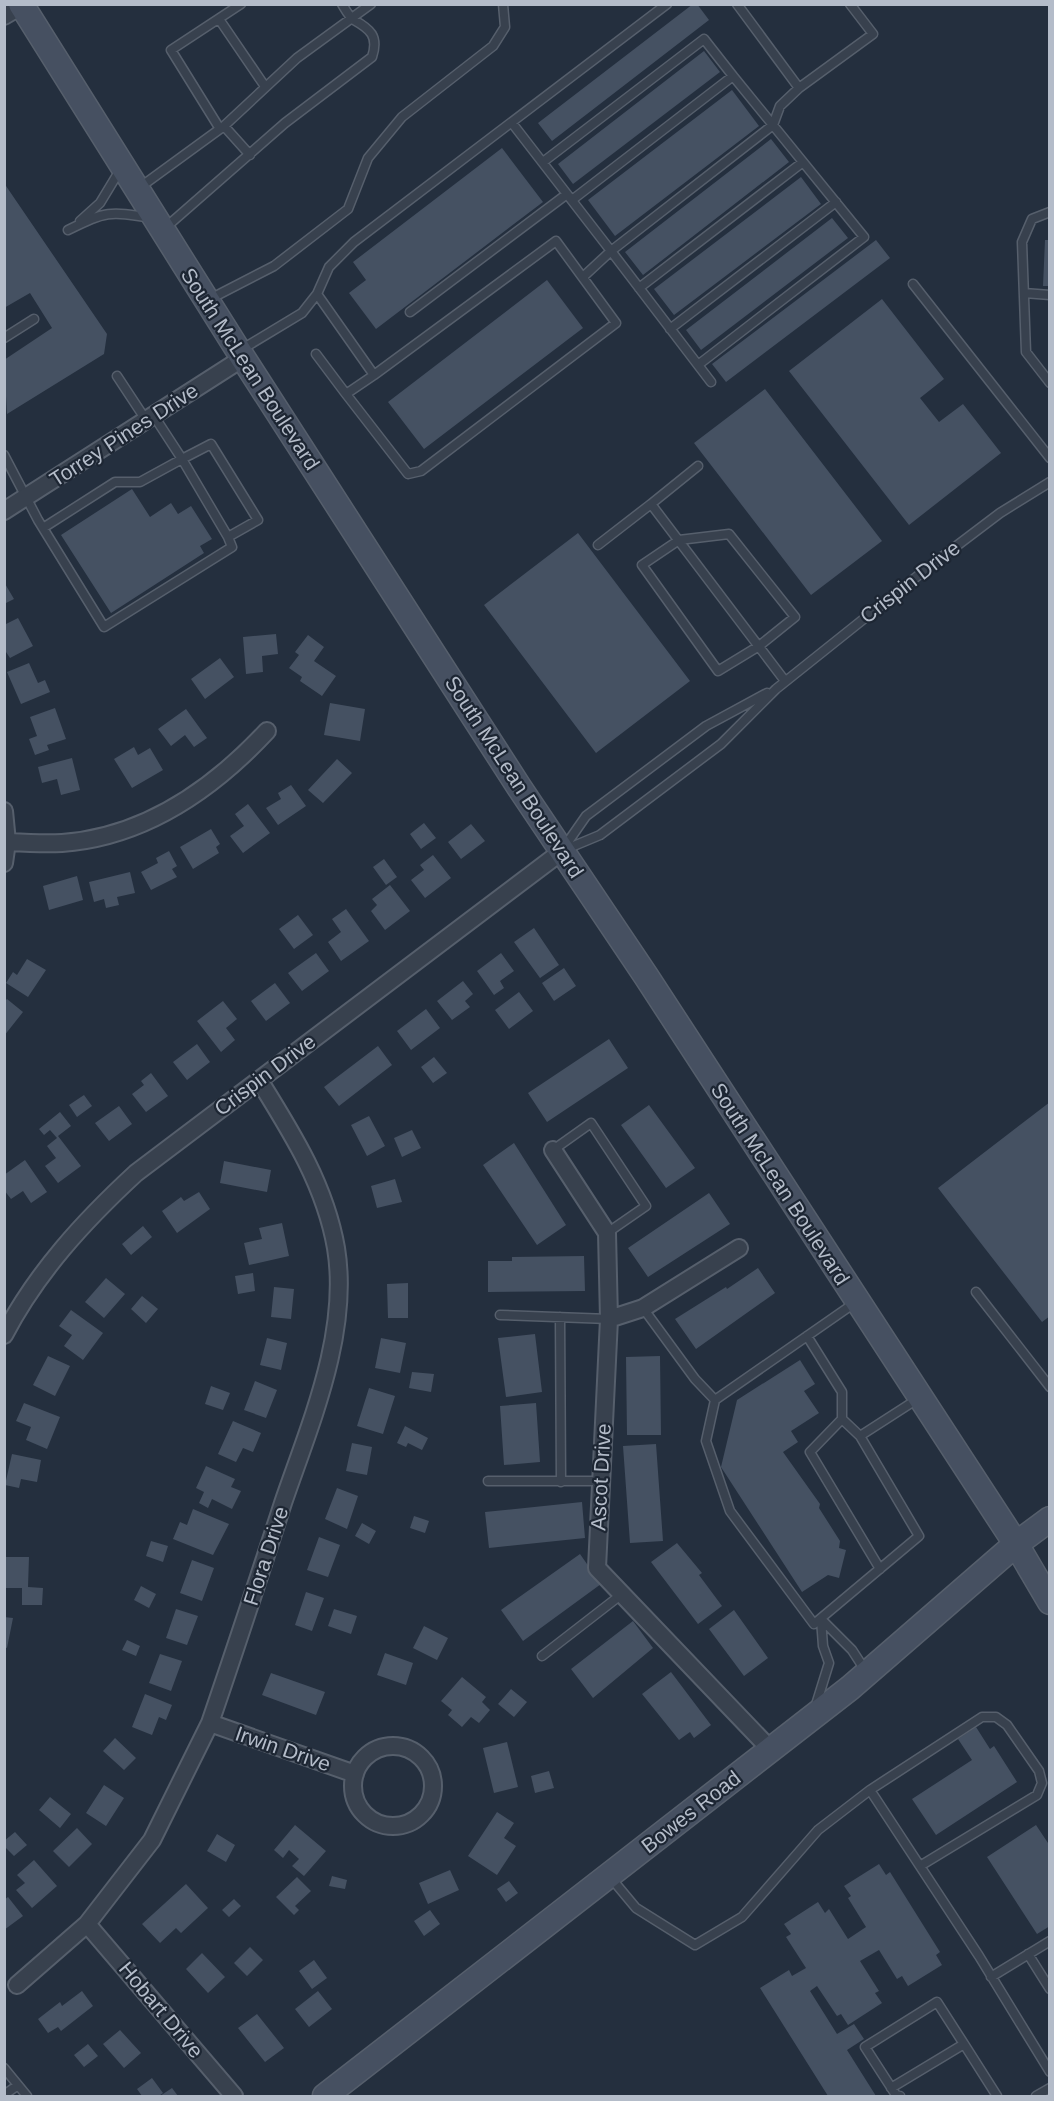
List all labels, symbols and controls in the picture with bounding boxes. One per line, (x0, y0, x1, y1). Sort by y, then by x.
street label: South McLean Boulevard (177, 264, 324, 474)
street label: Torrey Pines Drive (46, 378, 202, 491)
street label: Crispin Drive (855, 536, 964, 628)
street label: South McLean Boulevard (441, 672, 588, 882)
street label: Crispin Drive (210, 1029, 320, 1120)
street label: South McLean Boulevard (707, 1079, 854, 1289)
street label: Ascot Drive (586, 1423, 615, 1531)
street label: Flora Drive (239, 1503, 292, 1608)
street label: Irwin Drive (233, 1722, 334, 1776)
street label: Bowes Road (637, 1766, 745, 1857)
street label: Hobart Drive (115, 1957, 208, 2062)

